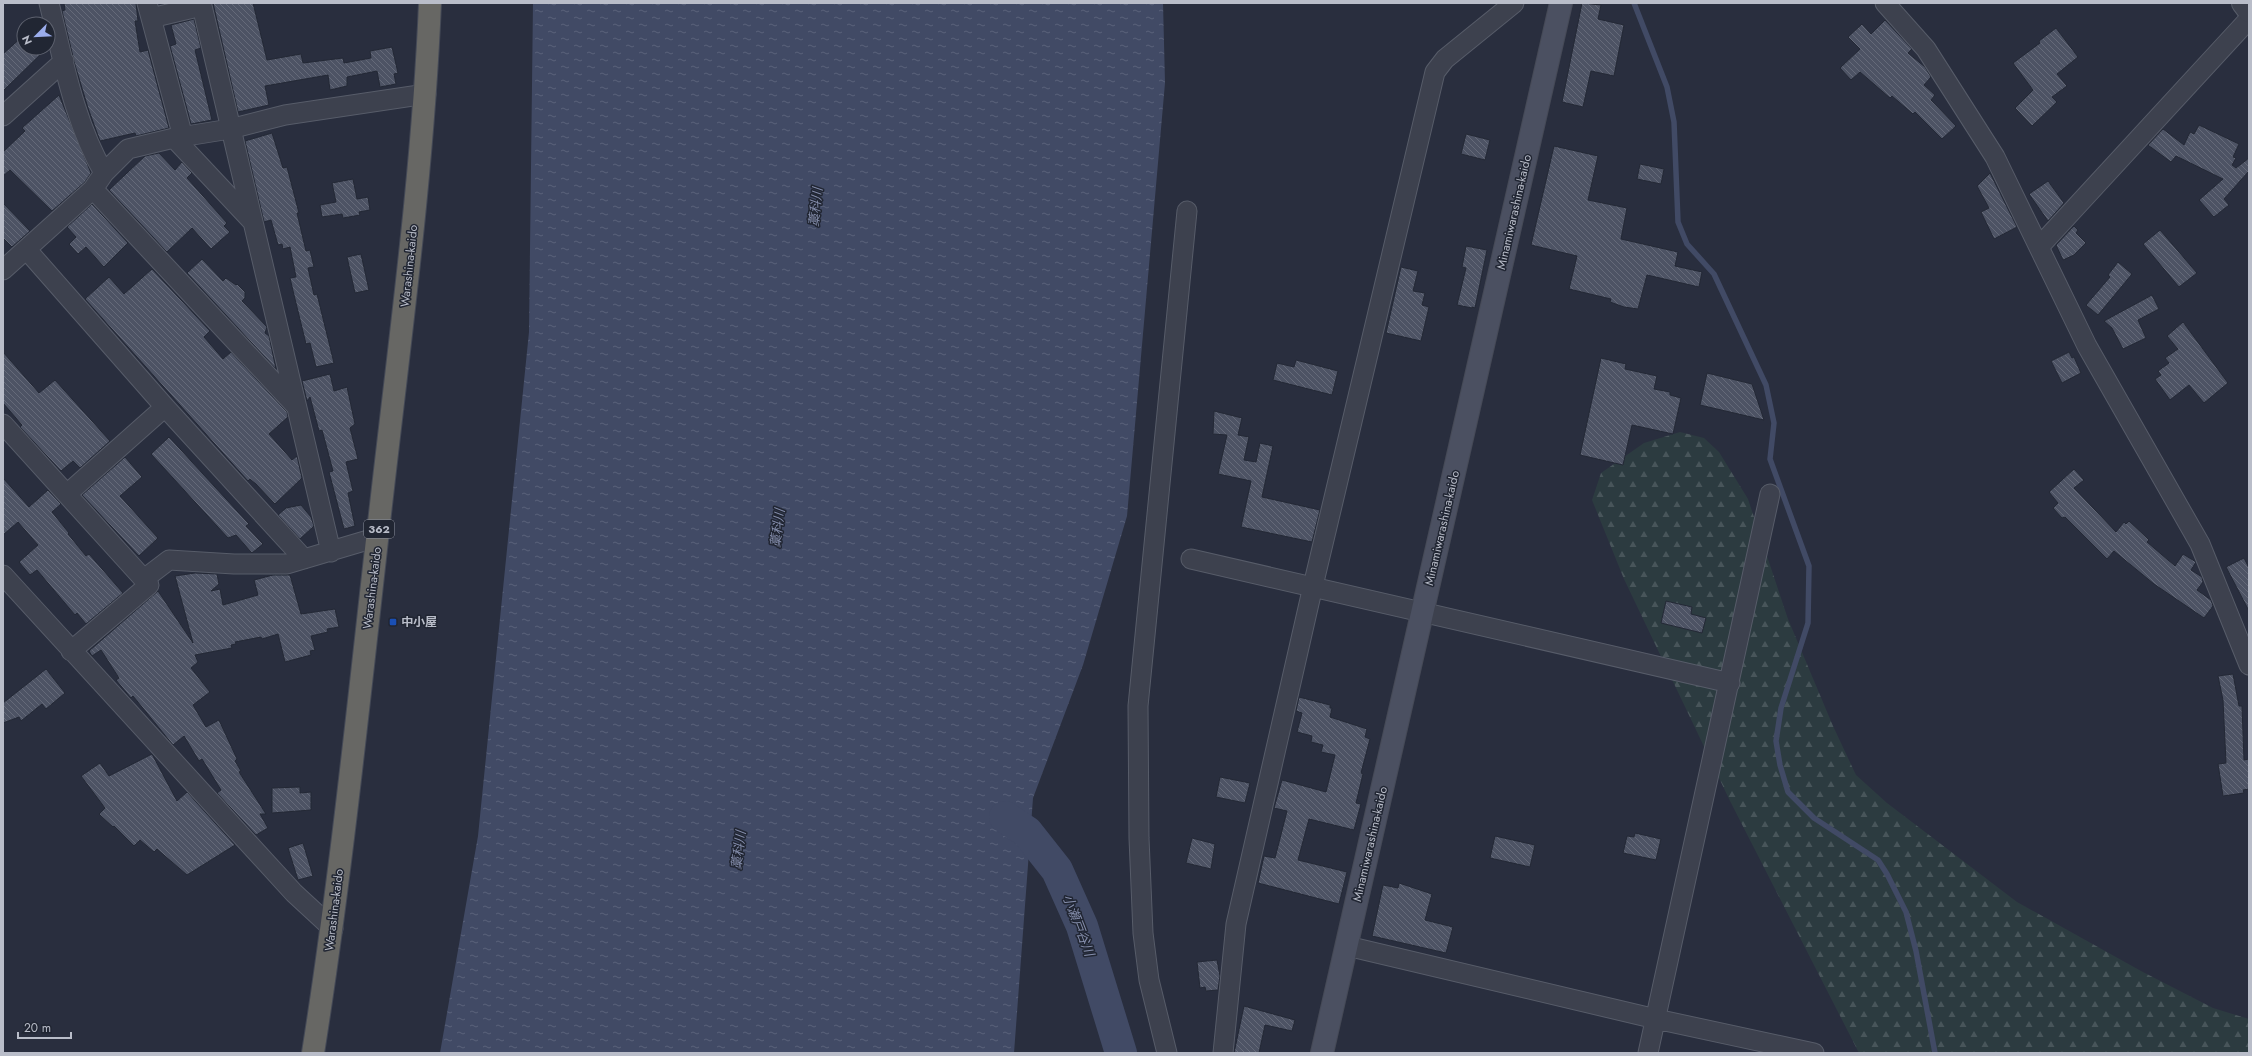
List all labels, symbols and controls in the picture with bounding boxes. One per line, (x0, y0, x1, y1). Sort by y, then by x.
north arrow (16, 16, 56, 56)
text: N (18, 33, 36, 47)
street label: Minamiwarashina-kaido (1492, 152, 1536, 271)
water label: 藁科川 (804, 185, 827, 227)
street label: Warashina-kaido (396, 223, 422, 308)
street label: Minamiwarashina-kaido (1420, 468, 1464, 587)
water label: 藁科川 (766, 506, 790, 549)
road number: 362 (364, 520, 394, 538)
street label: Warashina-kaido (358, 545, 386, 630)
place label: 中小屋 (401, 613, 437, 631)
marker: 中小屋 (388, 617, 398, 627)
street label: Minamiwarashina-kaido (1348, 784, 1392, 903)
water label: 藁科川 (727, 828, 751, 871)
street label: Warashina-kaido (320, 867, 348, 952)
water label: 小瀬戸谷川 (1058, 891, 1100, 961)
scale bar (18, 1014, 71, 1040)
text: 20 m (24, 1019, 51, 1037)

